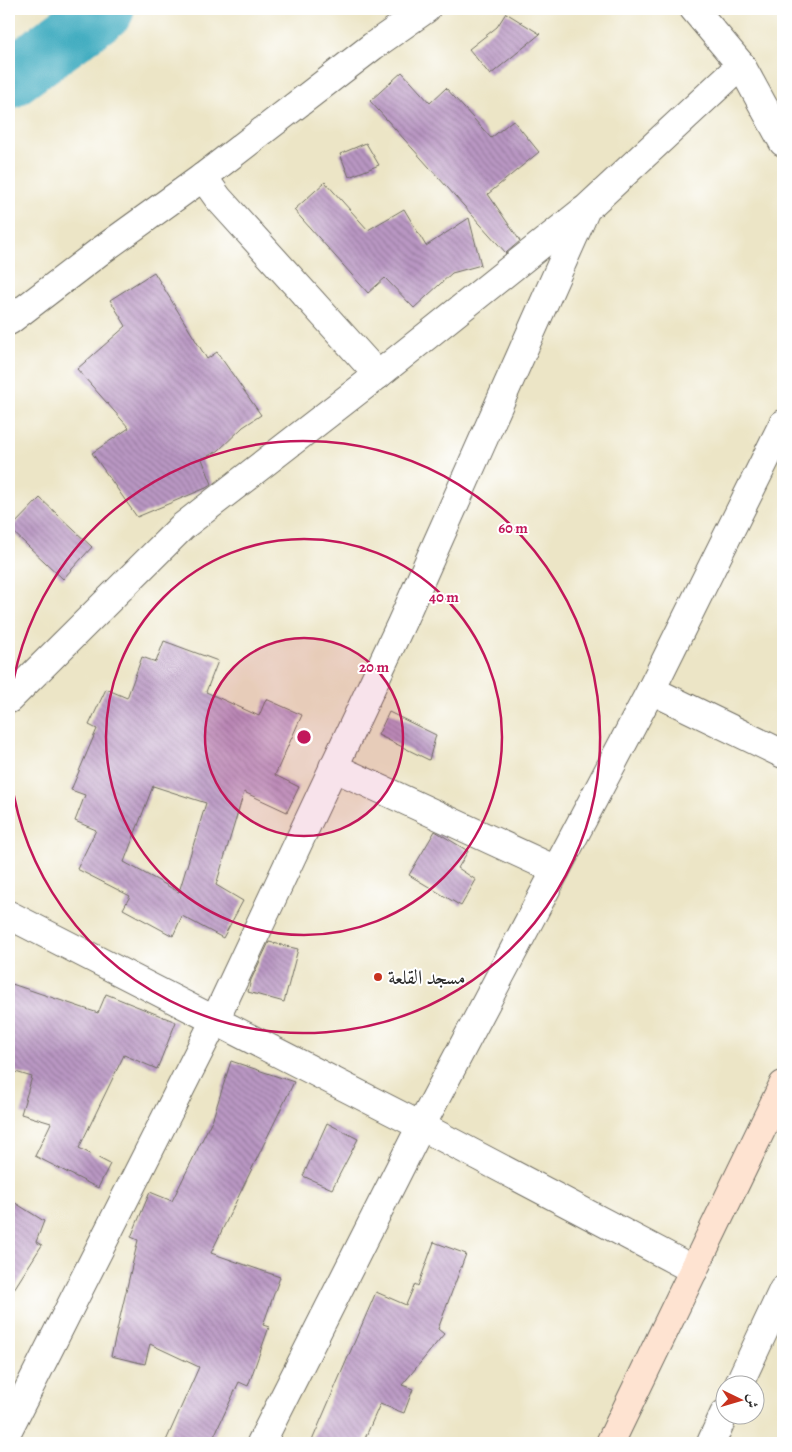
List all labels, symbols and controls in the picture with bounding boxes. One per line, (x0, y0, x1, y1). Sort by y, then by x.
text: 60 m (498, 518, 528, 538)
text: 40 m (429, 587, 459, 607)
text: 20 m (359, 657, 389, 677)
centre of rings (295, 728, 313, 746)
place label: مسجد القلعة (388, 964, 465, 991)
marker: مسجد القلعة (372, 971, 384, 983)
north arrow (714, 1374, 764, 1424)
text: ش (742, 1393, 763, 1409)

